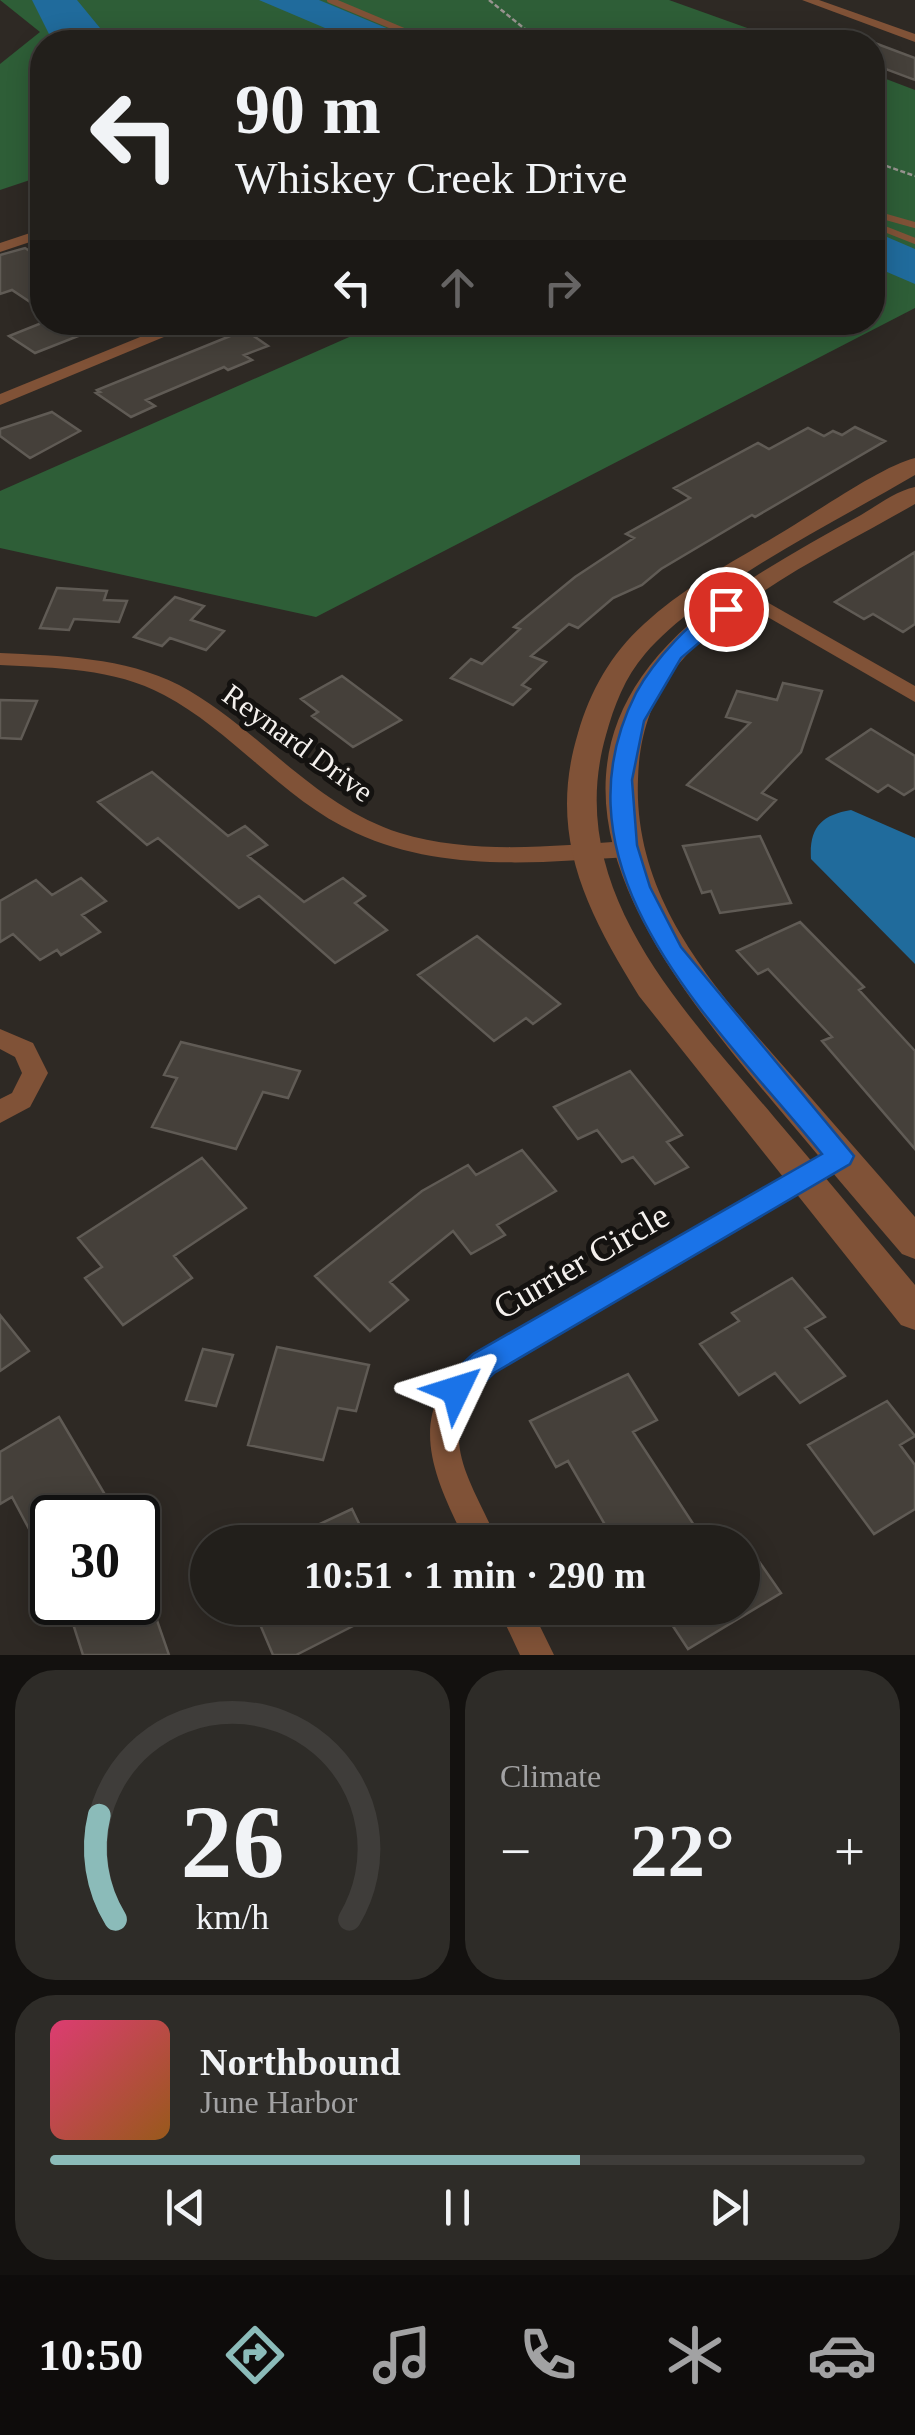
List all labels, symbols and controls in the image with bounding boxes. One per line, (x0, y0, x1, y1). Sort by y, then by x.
icon: left (70, 70, 200, 200)
text: 90 m (235, 71, 381, 148)
text: Whiskey Creek Drive (235, 153, 627, 203)
icon: left (325, 260, 380, 315)
icon: ahead (430, 260, 485, 315)
icon: right (535, 260, 590, 315)
pin (684, 567, 769, 652)
icon: arrive (699, 582, 754, 637)
street label: Reynard Drive (217, 677, 380, 808)
street label: Currier Circle (487, 1196, 676, 1327)
position arrow (404, 1338, 508, 1442)
speed limit sign: 30 (30, 1495, 160, 1625)
text: 10:51 · 1 min · 290 m (304, 1554, 646, 1596)
text: Climate (500, 1758, 601, 1794)
text: 26 (181, 1784, 285, 1899)
text: 22° (630, 1809, 735, 1892)
text: − (500, 1821, 531, 1882)
text: + (834, 1821, 865, 1882)
text: km/h (196, 1897, 269, 1937)
text: Northbound (200, 2041, 401, 2083)
text: June Harbor (200, 2084, 357, 2120)
icon: previous (158, 2180, 213, 2235)
icon: pause (430, 2180, 485, 2235)
icon: next (702, 2180, 757, 2235)
icon: directions (220, 2320, 290, 2390)
icon: music (367, 2320, 437, 2390)
icon: phone (513, 2320, 583, 2390)
icon: climate (660, 2320, 730, 2390)
icon: car (807, 2320, 877, 2390)
text: 10:50 (38, 2330, 143, 2380)

